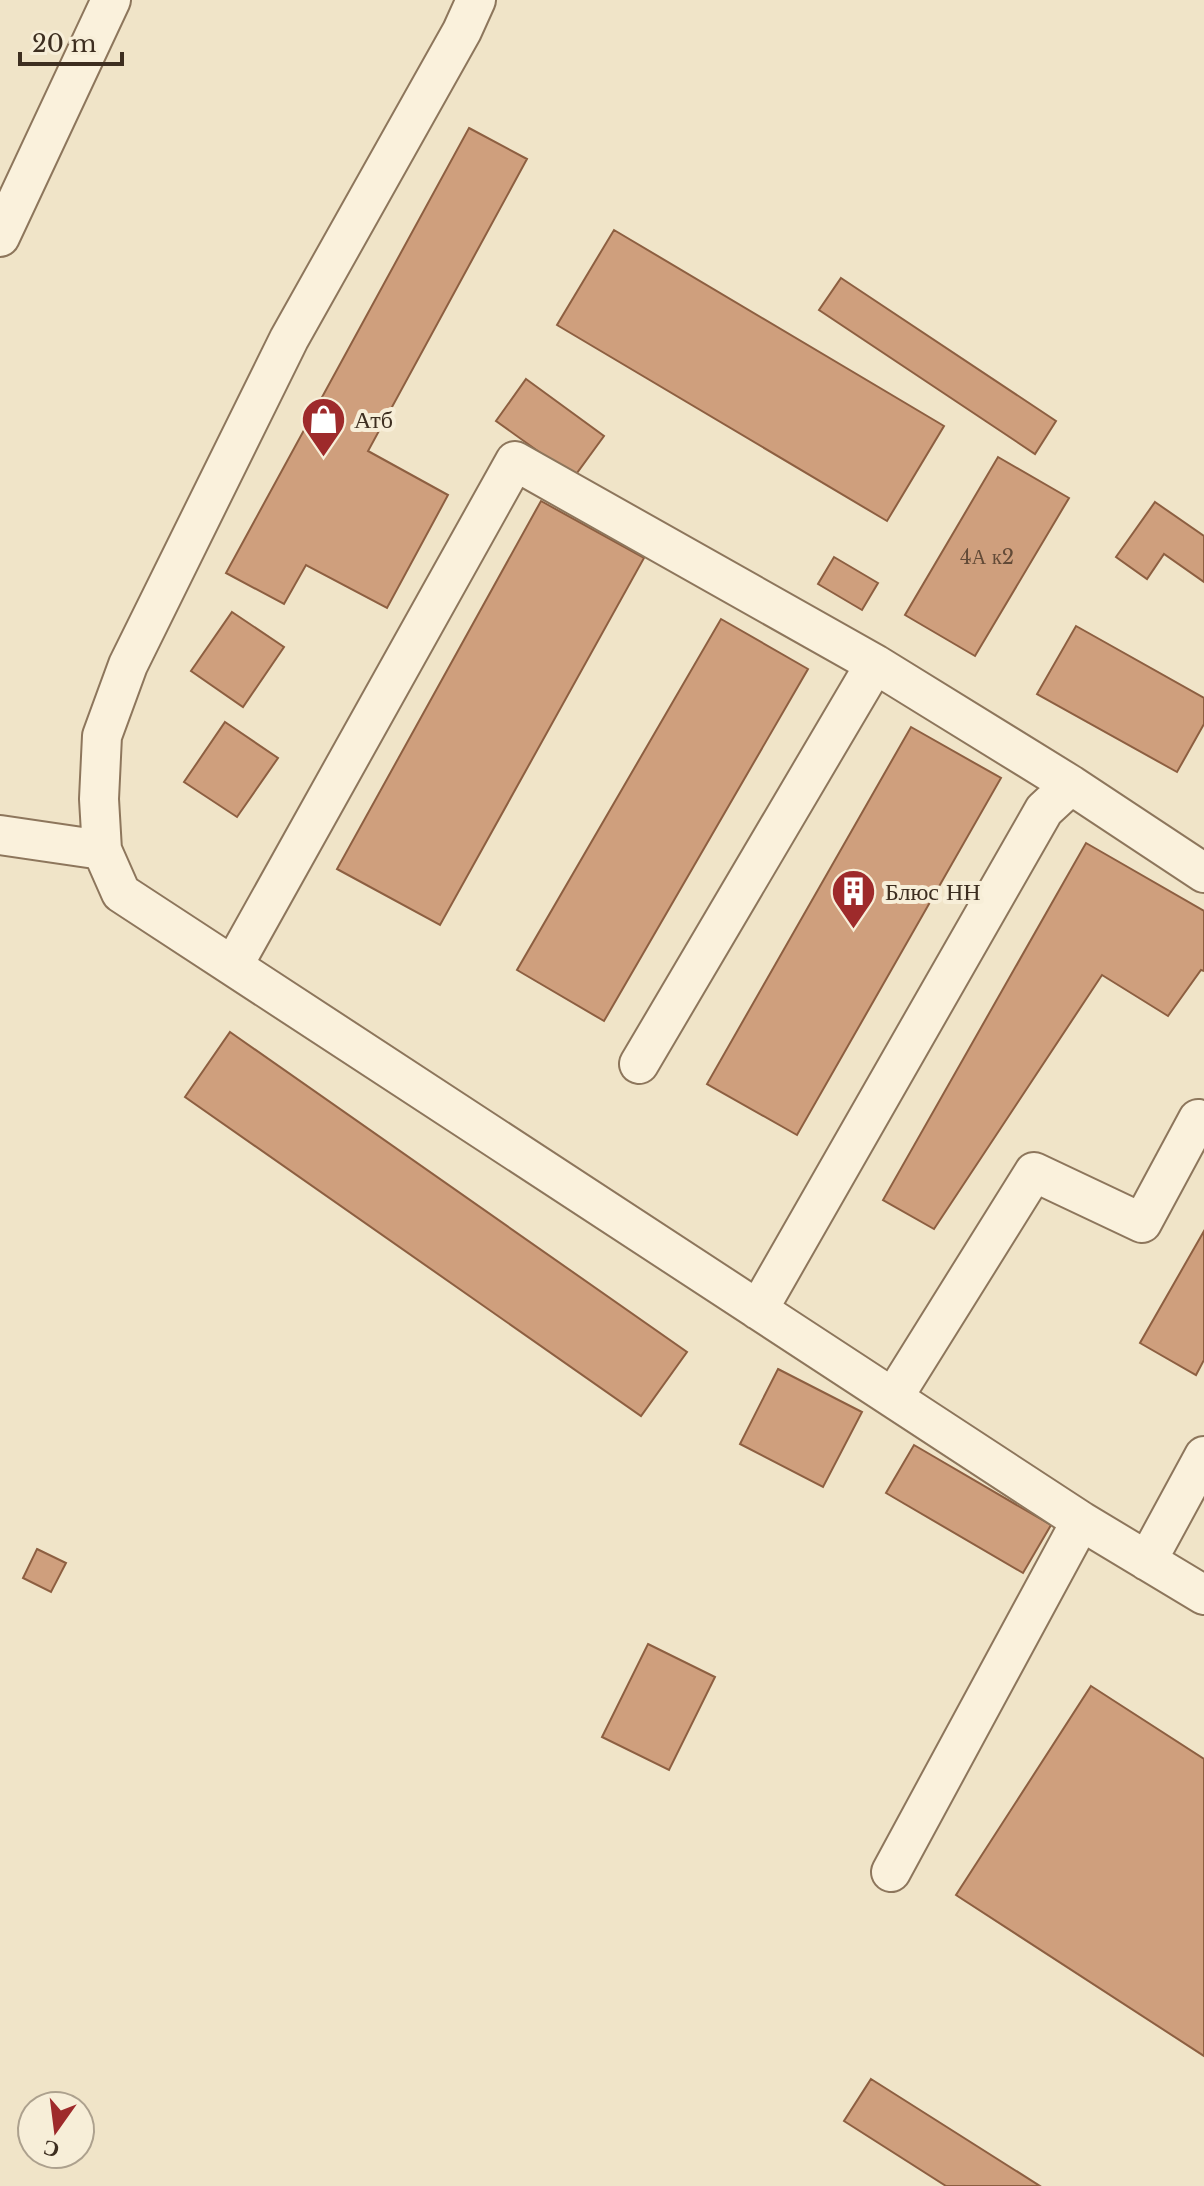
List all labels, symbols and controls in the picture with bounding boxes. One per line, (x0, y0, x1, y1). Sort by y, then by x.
scale bar (20, 16, 122, 66)
text: 20 m (32, 29, 97, 58)
shop icon: Атб (299, 396, 347, 459)
place label: Атб (354, 405, 393, 434)
house number: 4А к2 (960, 545, 1014, 569)
building icon: Блюс НН (830, 868, 878, 931)
place label: Блюс НН (885, 877, 981, 906)
north arrow (16, 2090, 96, 2170)
text: С (40, 2134, 62, 2164)

